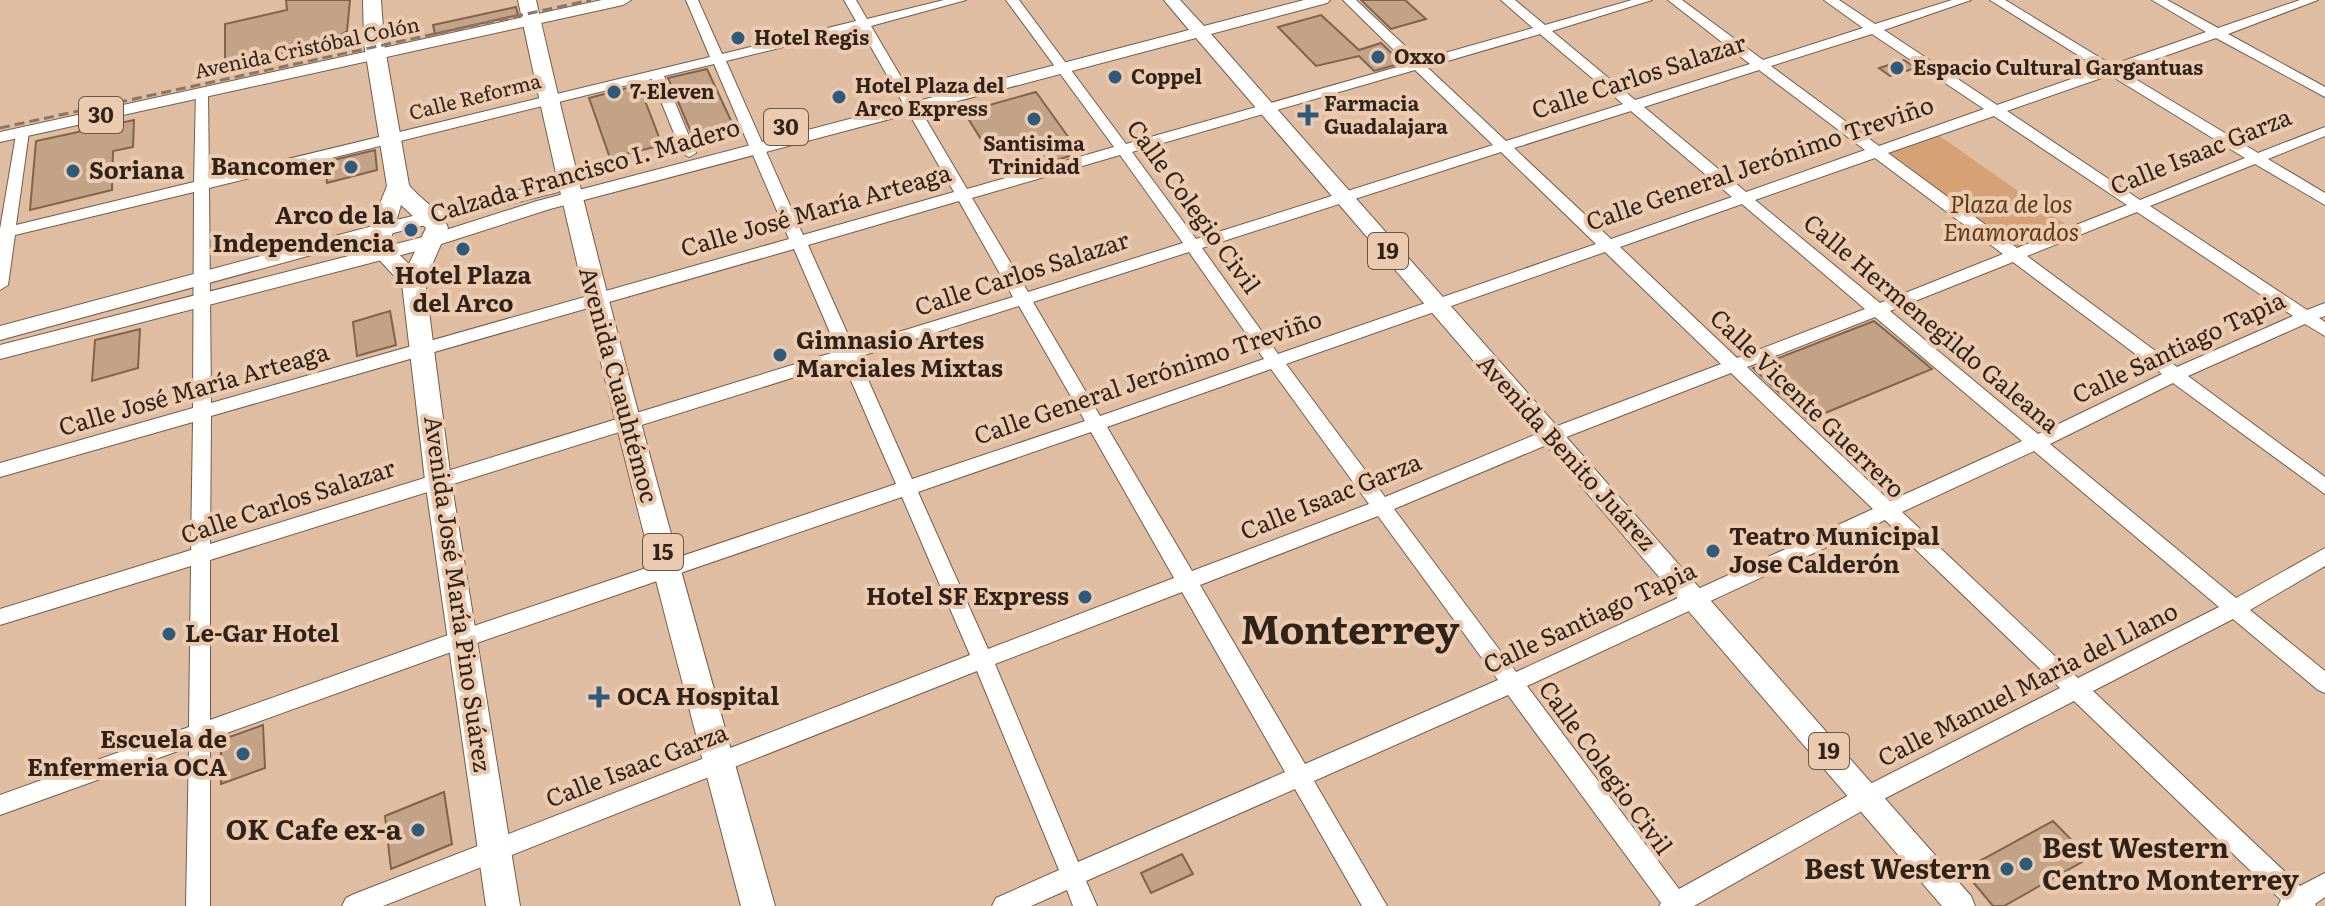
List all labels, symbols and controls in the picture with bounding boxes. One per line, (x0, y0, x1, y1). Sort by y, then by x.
street label: Avenida Cristóbal Colón (191, 7, 422, 85)
place label: Hotel Regis (754, 21, 869, 51)
street label: Calle Carlos Salazar (1527, 23, 1751, 126)
marker: Hotel Regis (729, 29, 747, 47)
place label: Oxxo (1394, 40, 1446, 70)
marker: Oxxo (1369, 48, 1387, 66)
place label: Espacio Cultural Gargantuas (1913, 51, 2203, 81)
marker: Espacio Cultural Gargantuas (1888, 59, 1906, 77)
place label: Coppel (1131, 60, 1202, 90)
street label: Calle Reforma (405, 64, 544, 126)
marker: Coppel (1106, 68, 1124, 86)
place label: Hotel Plaza del Arco Express (855, 69, 1005, 122)
place label: 7-Eleven (630, 75, 715, 105)
marker: 7-Eleven (605, 83, 623, 101)
street label: Calle General Jerónimo Treviño (1581, 86, 1938, 238)
place label: Farmacia Guadalajara (1324, 87, 1448, 140)
marker: Hotel Plaza del Arco Express (830, 88, 848, 106)
road number: 30 (79, 97, 123, 133)
street label: Calle Isaac Garza (2104, 97, 2296, 202)
marker: Farmacia Guadalajara (1299, 106, 1317, 124)
street label: Calzada Francisco I. Madero (425, 108, 743, 230)
road number: 30 (764, 109, 808, 145)
marker: Santisima Trinidad (1025, 110, 1043, 128)
street label: Calle Colegio Civil (1120, 111, 1270, 300)
place label: Santisima Trinidad (983, 127, 1085, 180)
place label: Bancomer (210, 147, 335, 182)
place label: Soriana (89, 151, 184, 186)
street label: Calle José María Arteaga (676, 153, 955, 264)
marker: Bancomer (342, 158, 360, 176)
marker: Soriana (64, 162, 82, 180)
park label: Plaza de los Enamorados (1943, 185, 2079, 248)
place label: Arco de la Independencia (212, 196, 395, 259)
street label: Calle Hermenegildo Galeana (1797, 204, 2068, 440)
street label: Calle Carlos Salazar (910, 220, 1134, 323)
marker: Arco de la Independencia (402, 221, 420, 239)
road number: 19 (1368, 233, 1408, 269)
marker: Hotel Plaza del Arco (454, 240, 472, 258)
place label: Hotel Plaza del Arco (395, 256, 532, 319)
street label: Avenida Cuauhtémoc (572, 262, 669, 506)
street label: Calle Santiago Tapia (2066, 281, 2290, 410)
street label: Calle General Jerónimo Treviño (969, 300, 1326, 452)
street label: Calle Vicente Guerrero (1703, 300, 1914, 505)
place label: Gimnasio Artes Marciales Mixtas (796, 321, 1003, 384)
street label: Calle José María Arteaga (54, 332, 333, 443)
marker: Gimnasio Artes Marciales Mixtas (771, 346, 789, 364)
street label: Avenida Benito Juárez (1470, 346, 1666, 557)
street label: Avenida José María Pino Suárez (417, 413, 502, 774)
street label: Calle Isaac Garza (1234, 442, 1426, 547)
street label: Calle Carlos Salazar (176, 448, 400, 551)
place label: Teatro Municipal Jose Calderón (1729, 517, 1940, 580)
road number: 15 (643, 534, 683, 570)
marker: Teatro Municipal Jose Calderón (1704, 542, 1722, 560)
street label: Calle Santiago Tapia (1477, 551, 1701, 680)
place label: Hotel SF Express (866, 577, 1069, 612)
marker: Hotel SF Express (1076, 588, 1094, 606)
street label: Calle Manuel Maria del Llano (1871, 592, 2183, 774)
district label: Monterrey (1240, 597, 1460, 656)
place label: Le-Gar Hotel (185, 614, 340, 649)
marker: Le-Gar Hotel (160, 625, 178, 643)
street label: Calle Colegio Civil (1532, 672, 1682, 861)
place label: OCA Hospital (617, 677, 779, 712)
marker: OCA Hospital (588, 686, 610, 708)
street label: Calle Isaac Garza (540, 713, 732, 814)
place label: Escuela de Enfermeria OCA (27, 720, 227, 783)
road number: 19 (1809, 733, 1849, 769)
marker: Escuela de Enfermeria OCA (234, 745, 252, 763)
place label: OK Cafe ex-a (226, 807, 403, 849)
marker: OK Cafe ex-a (409, 821, 427, 839)
place label: Best Western Centro Monterrey (2042, 825, 2300, 899)
place label: Best Western (1804, 846, 1991, 888)
marker: Best Western Centro Monterrey (2017, 855, 2035, 873)
marker: Best Western (1998, 860, 2016, 878)

